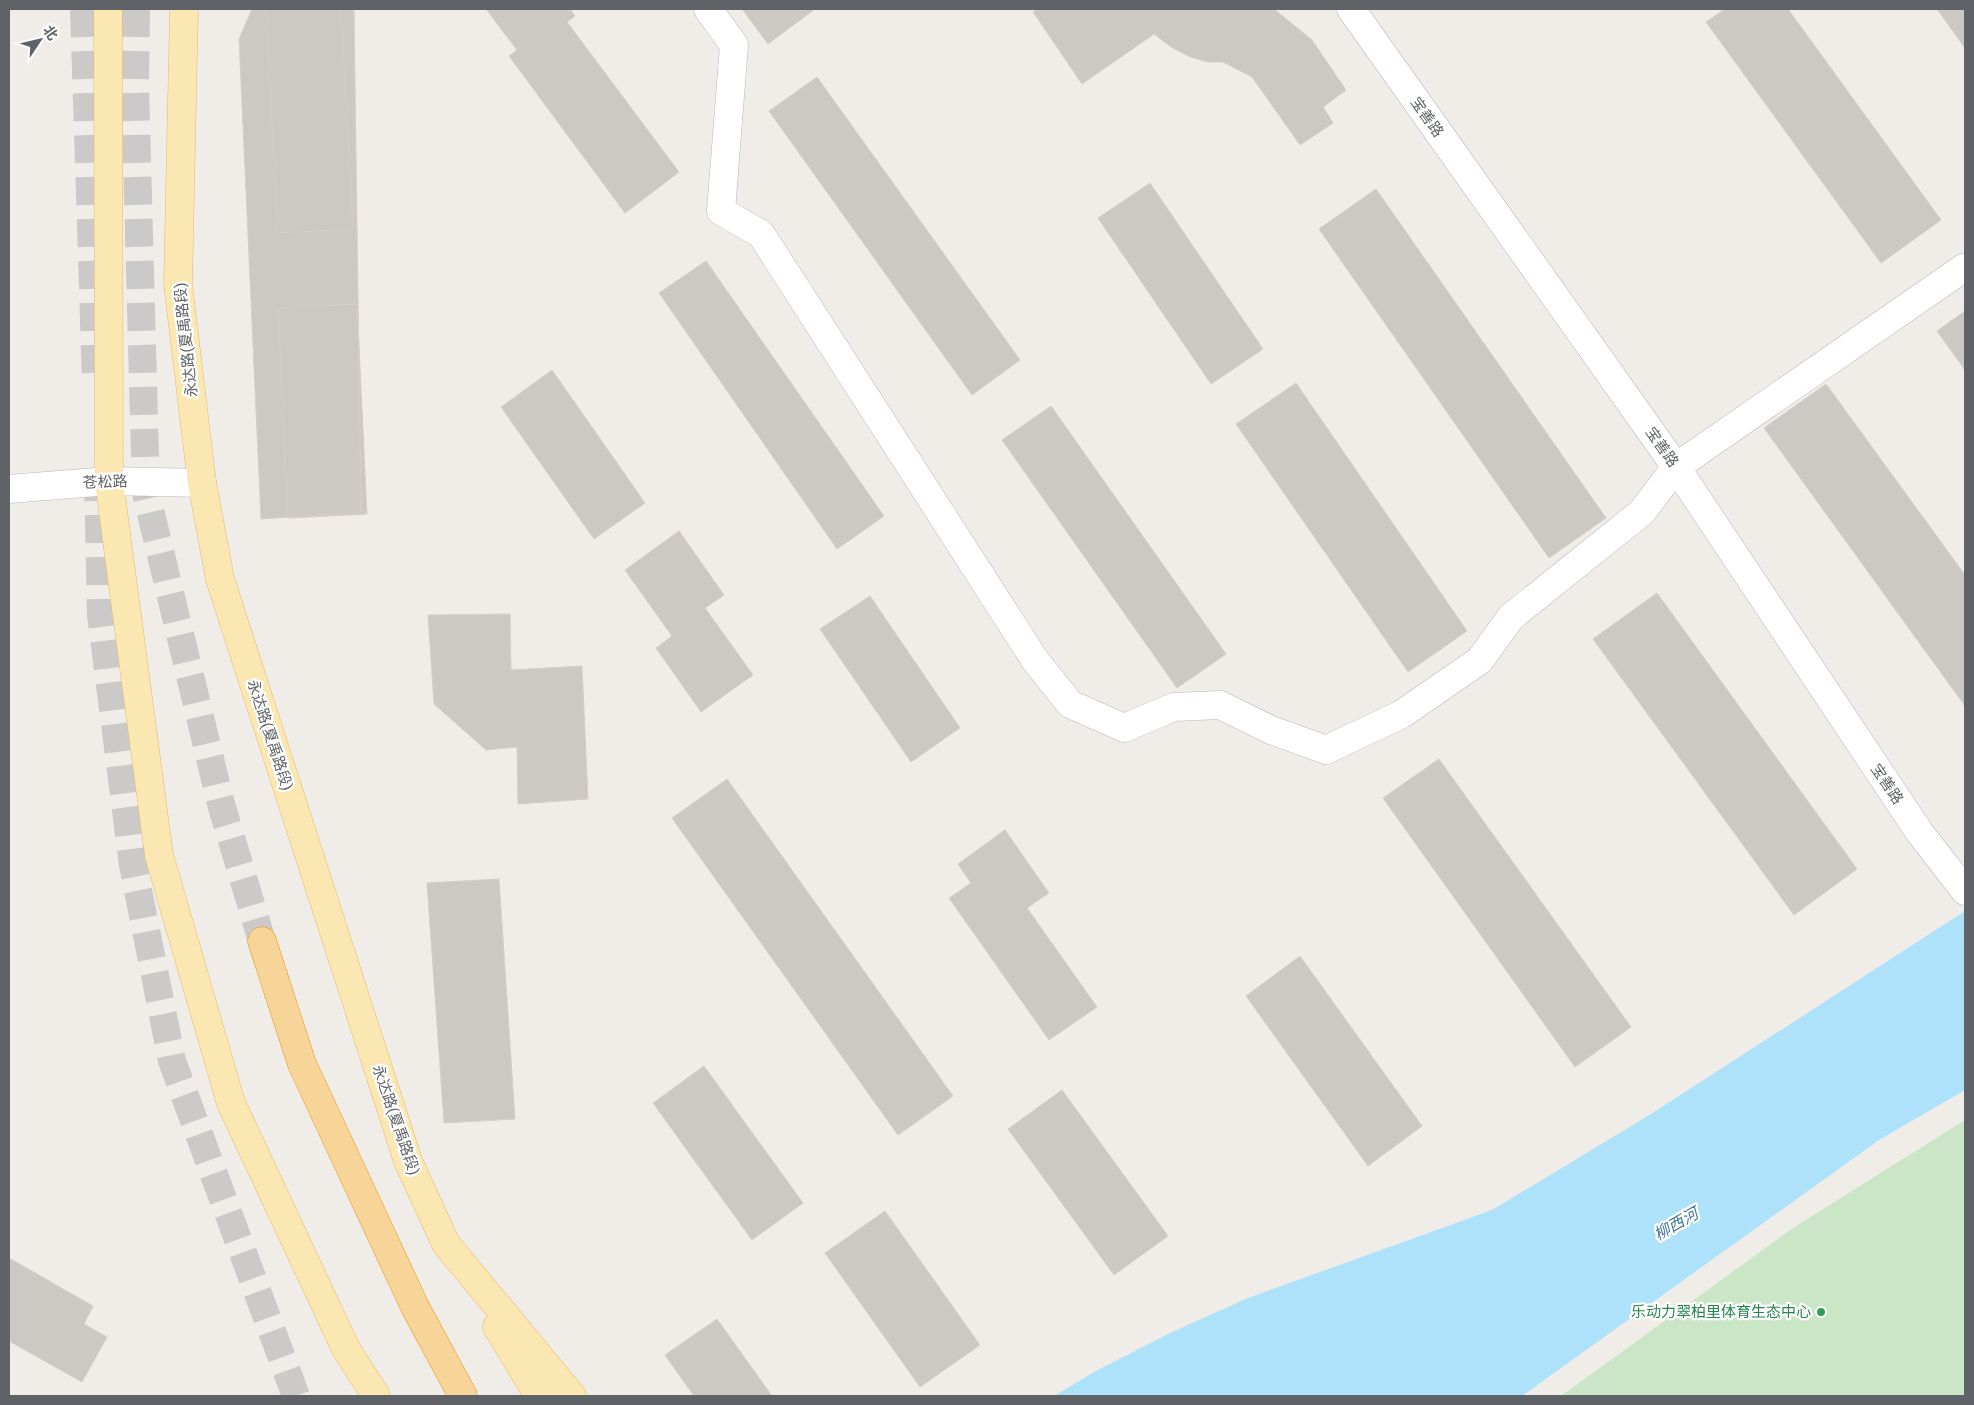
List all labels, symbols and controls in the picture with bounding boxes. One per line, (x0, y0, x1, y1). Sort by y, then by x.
north arrow (15, 15, 65, 65)
text: 北 (40, 22, 61, 43)
street label: 宝善路 (1407, 93, 1447, 141)
street label: 永达路(夏禹路段) (171, 282, 201, 398)
street label: 宝善路 (1642, 423, 1682, 471)
street label: 苍松路 (82, 472, 128, 492)
street label: 永达路(夏禹路段) (244, 677, 296, 793)
street label: 宝善路 (1867, 760, 1907, 808)
street label: 永达路(夏禹路段) (369, 1063, 423, 1177)
water label: 柳西河 (1650, 1202, 1704, 1244)
place label: 乐动力翠柏里体育生态中心 (1631, 1303, 1811, 1321)
marker: 乐动力翠柏里体育生态中心 (1815, 1306, 1827, 1318)

